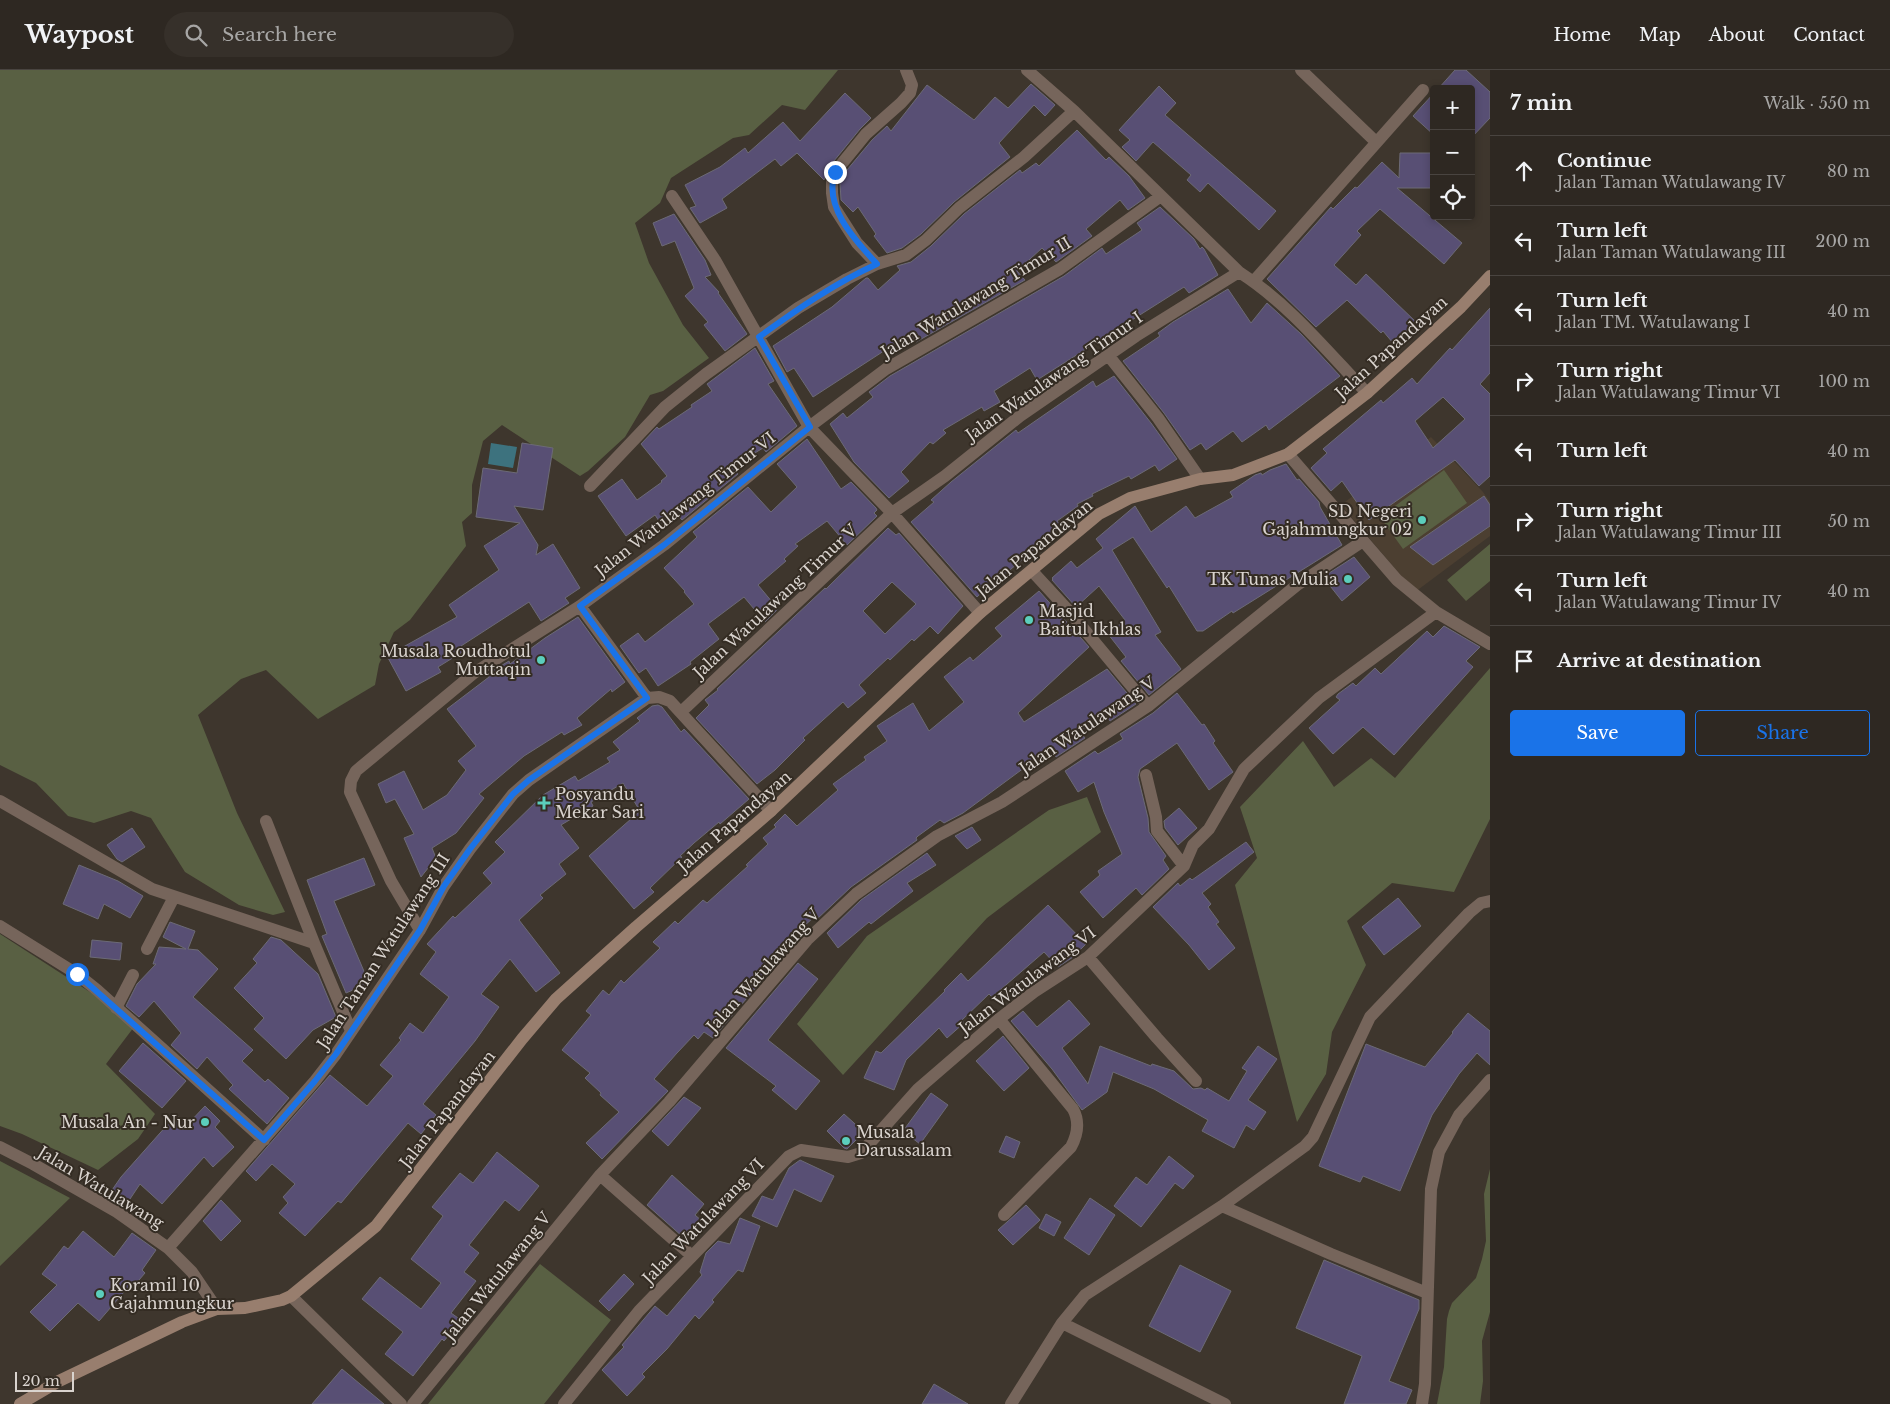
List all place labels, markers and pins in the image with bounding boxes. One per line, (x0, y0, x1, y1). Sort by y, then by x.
place label: SD Negeri Gajahmungkur 02 (1262, 501, 1413, 539)
marker: SD Negeri Gajahmungkur 02 (1416, 514, 1428, 526)
place label: TK Tunas Mulia (1207, 569, 1338, 589)
marker: TK Tunas Mulia (1342, 573, 1354, 585)
place label: Masjid Baitul Ikhlas (1039, 601, 1141, 639)
marker: Masjid Baitul Ikhlas (1023, 614, 1035, 626)
place label: Musala Roudhotul Muttaqin (381, 641, 531, 679)
marker: Musala Roudhotul Muttaqin (535, 654, 547, 666)
place label: Posyandu Mekar Sari (555, 784, 645, 822)
marker: Posyandu Mekar Sari (537, 796, 551, 810)
place label: Musala An - Nur (61, 1112, 195, 1132)
marker: Musala An - Nur (199, 1116, 211, 1128)
place label: Musala Darussalam (856, 1122, 952, 1160)
marker: Musala Darussalam (840, 1135, 852, 1147)
place label: Koramil 10 Gajahmungkur (110, 1275, 235, 1313)
marker: Koramil 10 Gajahmungkur (94, 1288, 106, 1300)

